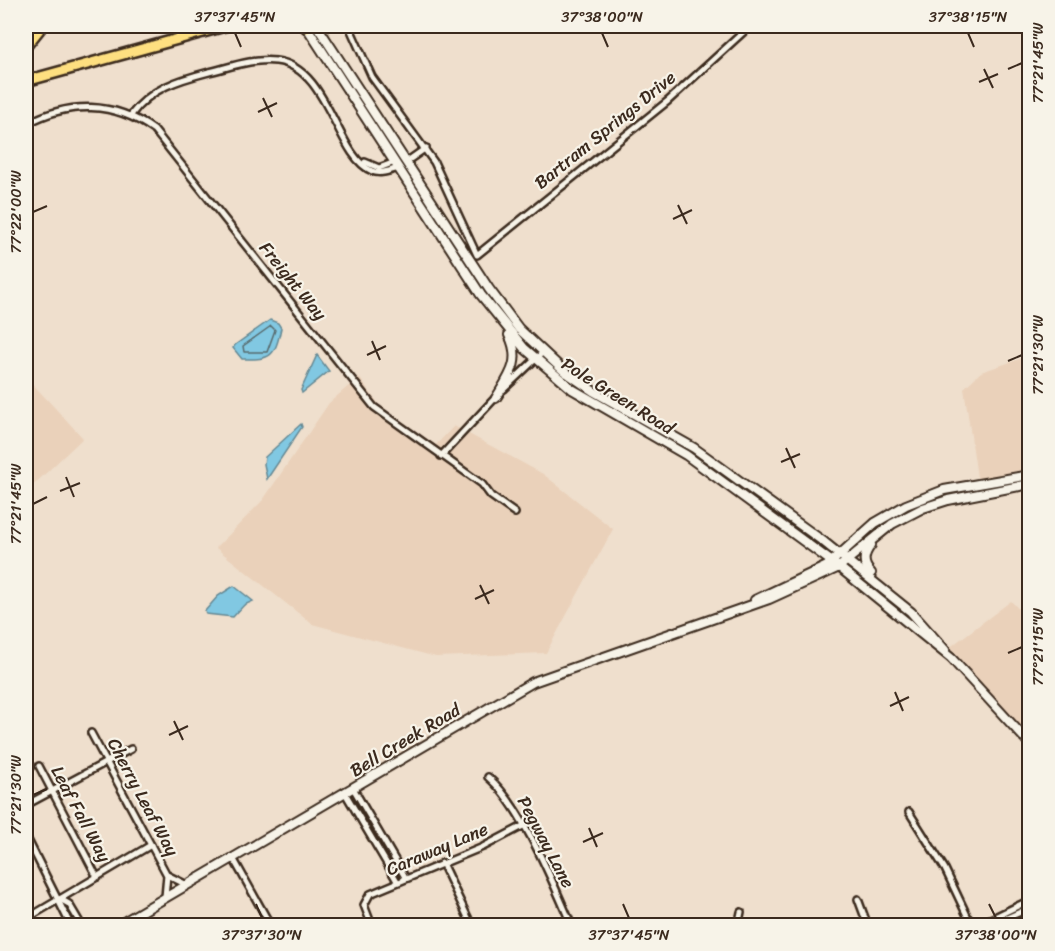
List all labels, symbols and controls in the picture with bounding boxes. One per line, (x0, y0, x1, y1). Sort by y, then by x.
text: 37°37'45"N (195, 4, 276, 30)
text: 37°38'00"N (561, 4, 643, 30)
text: 37°38'15"N (929, 4, 1008, 30)
text: 77°21'45"W (1025, 22, 1051, 103)
street label: Bartram Springs Drive (527, 62, 683, 198)
text: 77°22'00"W (3, 170, 29, 254)
street label: Freight Way (251, 234, 336, 328)
text: 77°21'30"W (1025, 315, 1051, 395)
street label: Pole Green Road (555, 348, 682, 444)
text: 77°21'45"W (3, 463, 29, 544)
text: 77°21'15"W (1025, 608, 1051, 686)
street label: Bell Creek Road (343, 693, 468, 786)
street label: Cherry Leaf Way (98, 732, 188, 863)
text: 77°21'30"W (3, 755, 29, 835)
street label: Leaf Fall Way (42, 760, 120, 869)
street label: Pegway Lane (508, 790, 584, 894)
street label: Caraway Lane (381, 813, 493, 885)
text: 37°37'30"N (222, 922, 303, 948)
text: 37°37'45"N (589, 922, 670, 948)
text: 37°38'00"N (955, 922, 1037, 948)

